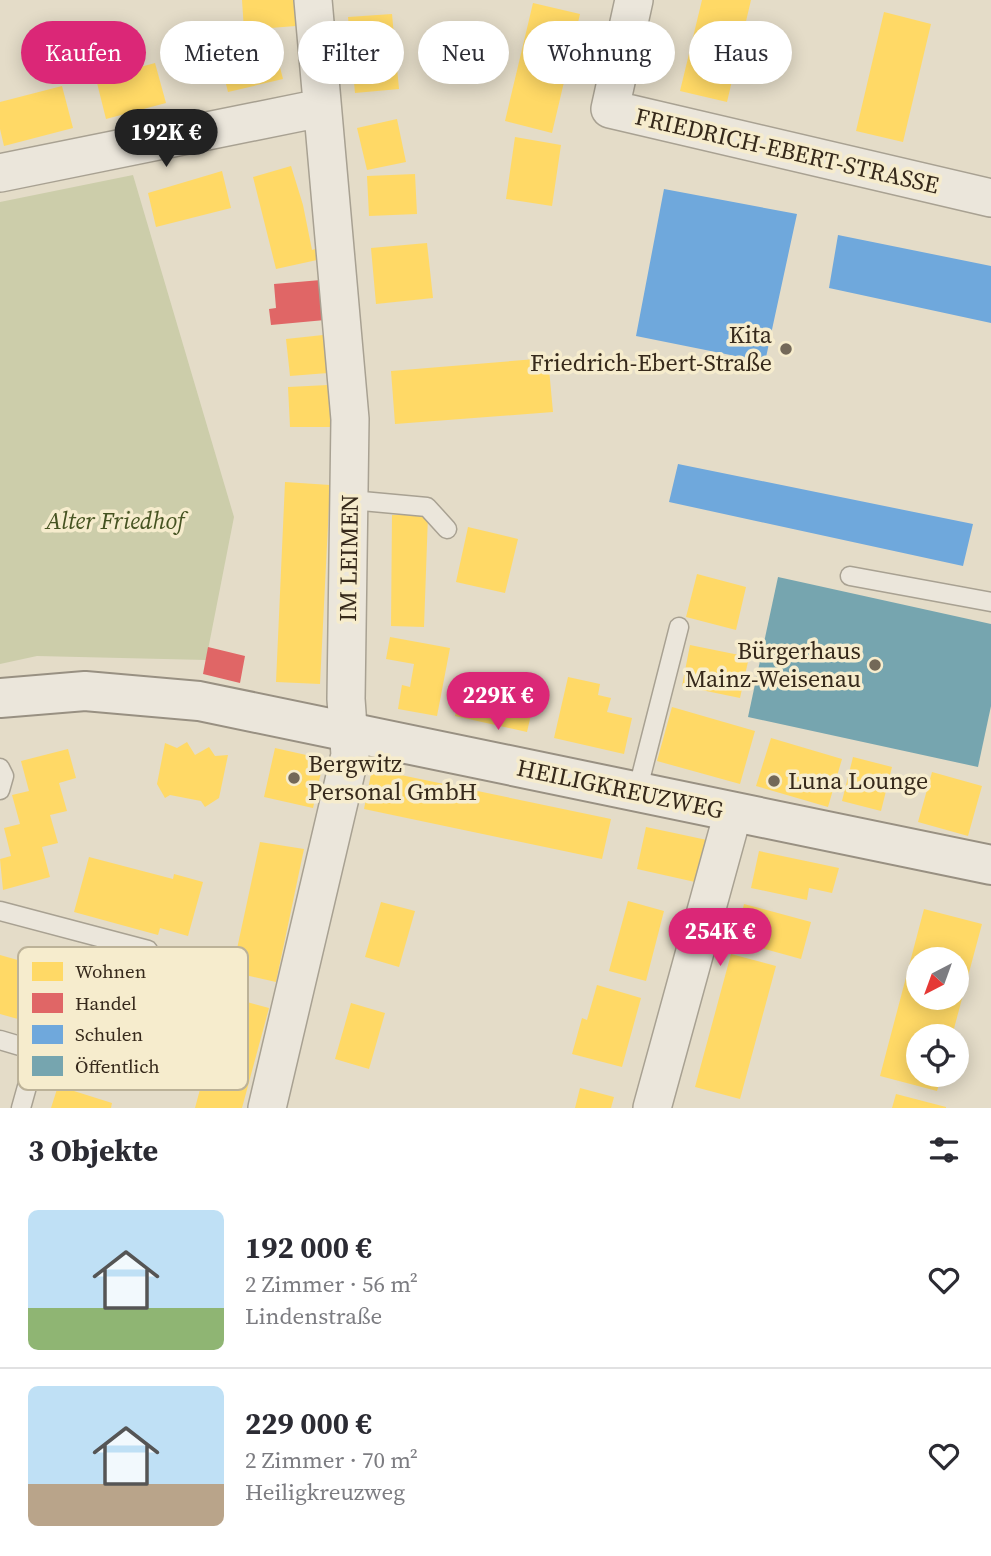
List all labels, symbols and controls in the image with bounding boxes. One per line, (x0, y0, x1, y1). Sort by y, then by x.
chip: Kaufen (21, 21, 146, 84)
chip: Mieten (160, 21, 284, 84)
chip: Filter (298, 21, 404, 84)
chip: Neu (418, 21, 509, 84)
chip: Wohnung (523, 21, 675, 84)
chip: Haus (689, 21, 792, 84)
street label: FRIEDRICH-EBERT-STRASSE (632, 99, 942, 202)
pin: 192K € (109, 110, 223, 169)
text: 192K € (131, 116, 201, 148)
place label: Kita Friedrich-Ebert-Straße (530, 318, 773, 379)
marker: Kita Friedrich-Ebert-Straße (778, 341, 794, 357)
street label: IM LEIMEN (331, 494, 366, 622)
park label: Alter Friedhof (44, 504, 189, 537)
place label: Bürgerhaus Mainz-Weisenau (685, 634, 861, 695)
marker: Bürgerhaus Mainz-Weisenau (867, 657, 883, 673)
pin: 229K € (441, 672, 555, 732)
text: 229K € (463, 679, 533, 711)
place label: Bergwitz Personal GmbH (308, 747, 477, 808)
street label: HEILIGKREUZWEG (514, 750, 727, 827)
place label: Luna Lounge (788, 764, 928, 797)
marker: Bergwitz Personal GmbH (286, 770, 302, 786)
marker: Luna Lounge (766, 773, 782, 789)
pin: 254K € (663, 908, 777, 968)
text: 254K € (685, 915, 755, 947)
legend (18, 947, 248, 1090)
north arrow (906, 947, 970, 1010)
map controls (906, 947, 969, 1087)
text: Wohnen (75, 958, 146, 984)
text: Handel (75, 990, 137, 1016)
text: Schulen (75, 1021, 143, 1047)
button: locate (906, 1024, 969, 1087)
text: Öffentlich (75, 1053, 160, 1079)
text: 3 Objekte (28, 1130, 158, 1171)
icon: filters (925, 1131, 963, 1169)
text: 192 000 € (245, 1227, 372, 1268)
icon: home (84, 1238, 168, 1322)
icon: heart (925, 1261, 963, 1299)
text: 2 Zimmer · 56 m² (245, 1268, 418, 1300)
text: Lindenstraße (245, 1300, 382, 1332)
text: 229 000 € (245, 1403, 372, 1444)
icon: home (84, 1414, 168, 1498)
icon: heart (925, 1437, 963, 1475)
text: 2 Zimmer · 70 m² (245, 1444, 418, 1476)
text: Heiligkreuzweg (245, 1476, 405, 1508)

